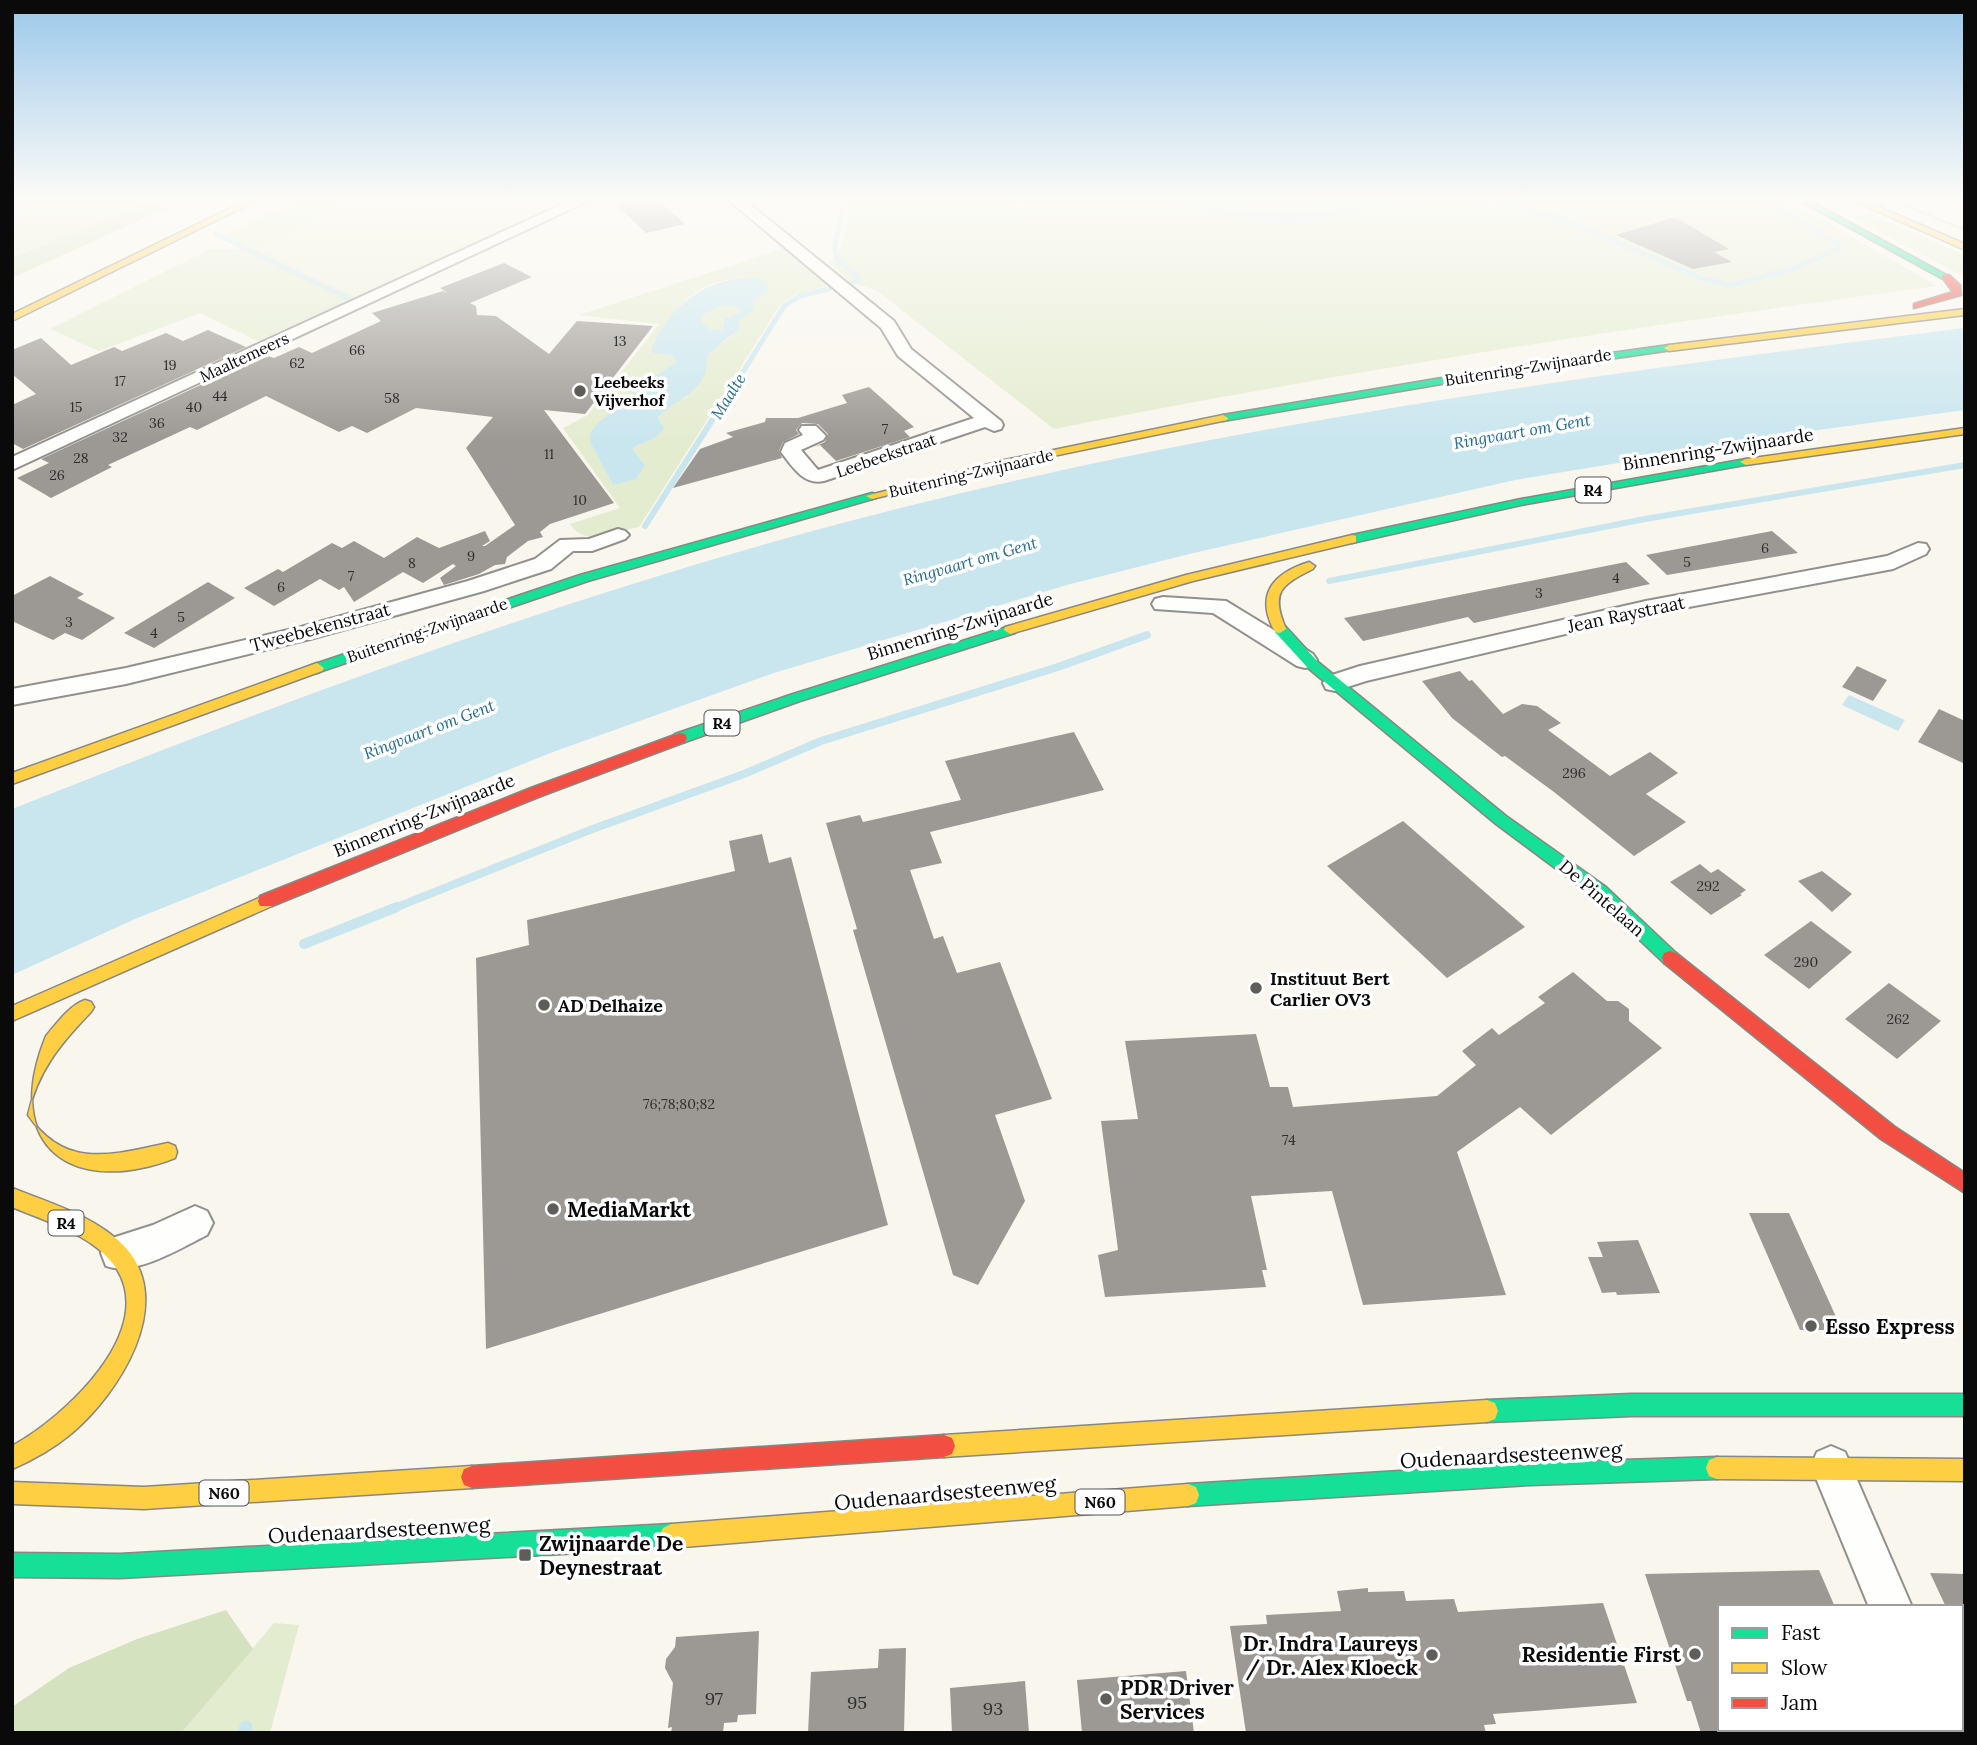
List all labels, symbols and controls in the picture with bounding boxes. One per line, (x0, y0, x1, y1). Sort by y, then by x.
street label: Maaltemeers (196, 328, 292, 386)
house number: 13 (614, 332, 627, 350)
house number: 66 (349, 341, 365, 359)
street label: Buitenring-Zwijnaarde (1443, 344, 1613, 390)
house number: 62 (289, 354, 305, 372)
house number: 19 (163, 356, 177, 374)
water label: Maalte (706, 369, 750, 423)
house number: 17 (114, 372, 126, 390)
place label: Leebeeks Vijverhof (594, 372, 665, 410)
marker: Leebeeks Vijverhof (572, 383, 588, 399)
house number: 44 (212, 387, 228, 405)
house number: 58 (384, 389, 400, 407)
house number: 15 (70, 398, 82, 416)
house number: 40 (186, 398, 202, 416)
water label: Ringvaart om Gent (1452, 409, 1592, 453)
house number: 36 (149, 414, 165, 432)
house number: 7 (882, 420, 889, 438)
street label: Binnenring-Zwijnaarde (1621, 422, 1815, 475)
house number: 32 (112, 428, 128, 446)
street label: Leebeekstraat (833, 428, 940, 481)
street label: Buitenring-Zwijnaarde (887, 444, 1056, 502)
house number: 11 (544, 445, 554, 463)
house number: 28 (73, 449, 89, 467)
house number: 26 (49, 466, 65, 484)
road number: R4 (1576, 477, 1610, 503)
house number: 10 (573, 491, 587, 509)
water label: Ringvaart om Gent (901, 532, 1039, 590)
house number: 6 (1761, 539, 1769, 557)
house number: 9 (467, 547, 475, 565)
house number: 5 (1683, 553, 1691, 571)
house number: 8 (408, 554, 416, 572)
house number: 7 (348, 567, 355, 585)
house number: 4 (1612, 569, 1620, 587)
house number: 6 (277, 578, 285, 596)
house number: 3 (1535, 584, 1543, 602)
street label: Binnenring-Zwijnaarde (864, 587, 1056, 665)
street label: Jean Raystraat (1564, 590, 1687, 638)
street label: Buitenring-Zwijnaarde (344, 593, 510, 667)
street label: Tweebekenstraat (247, 597, 393, 657)
house number: 5 (177, 608, 185, 626)
house number: 3 (65, 613, 73, 631)
house number: 4 (150, 624, 158, 642)
water label: Ringvaart om Gent (361, 695, 497, 763)
road number: R4 (704, 710, 740, 736)
house number: 296 (1562, 764, 1586, 782)
street label: Binnenring-Zwijnaarde (330, 768, 518, 862)
street label: De Pintelaan (1555, 855, 1650, 941)
house number: 292 (1696, 877, 1720, 895)
house number: 290 (1794, 953, 1818, 971)
place label: Instituut Bert Carlier OV3 (1270, 967, 1390, 1011)
marker: Instituut Bert Carlier OV3 (1248, 980, 1264, 996)
place label: AD Delhaize (558, 994, 663, 1017)
marker: AD Delhaize (536, 997, 552, 1013)
house number: 262 (1886, 1010, 1910, 1028)
house number: 76;78;80;82 (643, 1095, 715, 1113)
house number: 74 (1282, 1131, 1296, 1149)
place label: MediaMarkt (567, 1196, 691, 1223)
marker: MediaMarkt (545, 1201, 561, 1217)
road number: R4 (48, 1210, 84, 1236)
place label: Esso Express (1825, 1313, 1955, 1340)
marker: Esso Express (1803, 1318, 1819, 1334)
street label: Oudenaardsesteenweg (1399, 1436, 1623, 1474)
street label: Oudenaardsesteenweg (833, 1470, 1057, 1516)
road number: N60 (200, 1480, 248, 1506)
road number: N60 (1076, 1490, 1124, 1514)
street label: Oudenaardsesteenweg (267, 1511, 491, 1549)
place label: Zwijnaarde De Deynestraat (539, 1530, 683, 1581)
marker: Zwijnaarde De Deynestraat (517, 1547, 533, 1563)
legend (1718, 1605, 1963, 1731)
text: Fast (1781, 1619, 1821, 1646)
place label: Dr. Indra Laureys / Dr. Alex Kloeck (1243, 1630, 1419, 1681)
place label: Residentie First (1522, 1641, 1681, 1668)
marker: Residentie First (1687, 1646, 1703, 1662)
marker: Dr. Indra Laureys / Dr. Alex Kloeck (1424, 1647, 1440, 1663)
text: Slow (1781, 1654, 1828, 1681)
place label: PDR Driver Services (1120, 1674, 1234, 1725)
house number: 97 (705, 1687, 723, 1710)
text: Jam (1780, 1689, 1818, 1716)
house number: 95 (847, 1691, 867, 1714)
marker: PDR Driver Services (1098, 1691, 1114, 1707)
house number: 93 (983, 1697, 1003, 1720)

